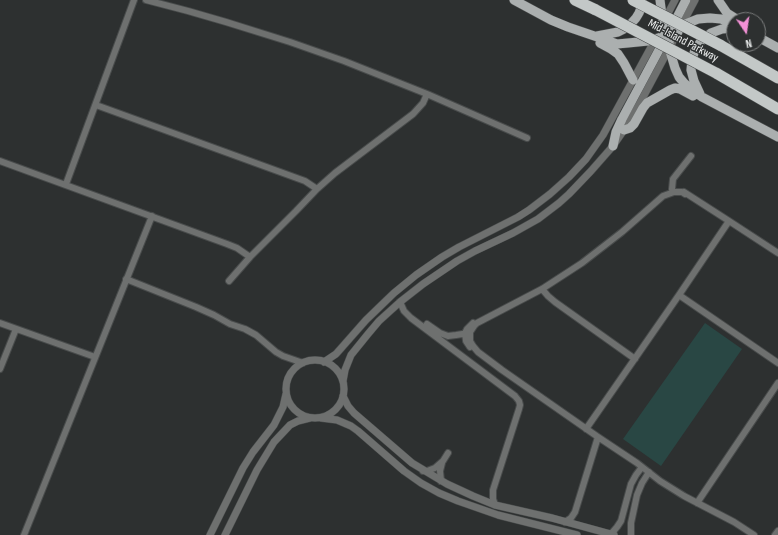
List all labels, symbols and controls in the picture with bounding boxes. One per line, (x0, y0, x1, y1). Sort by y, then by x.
north arrow (726, 12, 766, 52)
street label: Mid-Island Parkway (645, 16, 721, 66)
text: N (744, 36, 753, 50)

